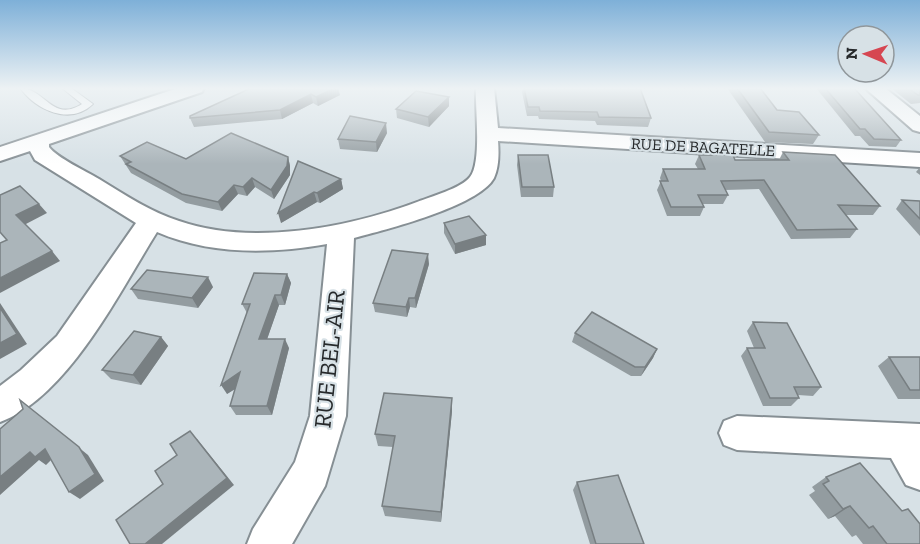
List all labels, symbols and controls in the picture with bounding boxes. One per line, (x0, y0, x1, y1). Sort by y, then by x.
north arrow (836, 24, 896, 84)
text: N (842, 47, 861, 60)
street label: RUE DE BAGATELLE (630, 134, 776, 160)
street label: RUE BEL-AIR (307, 288, 351, 429)

